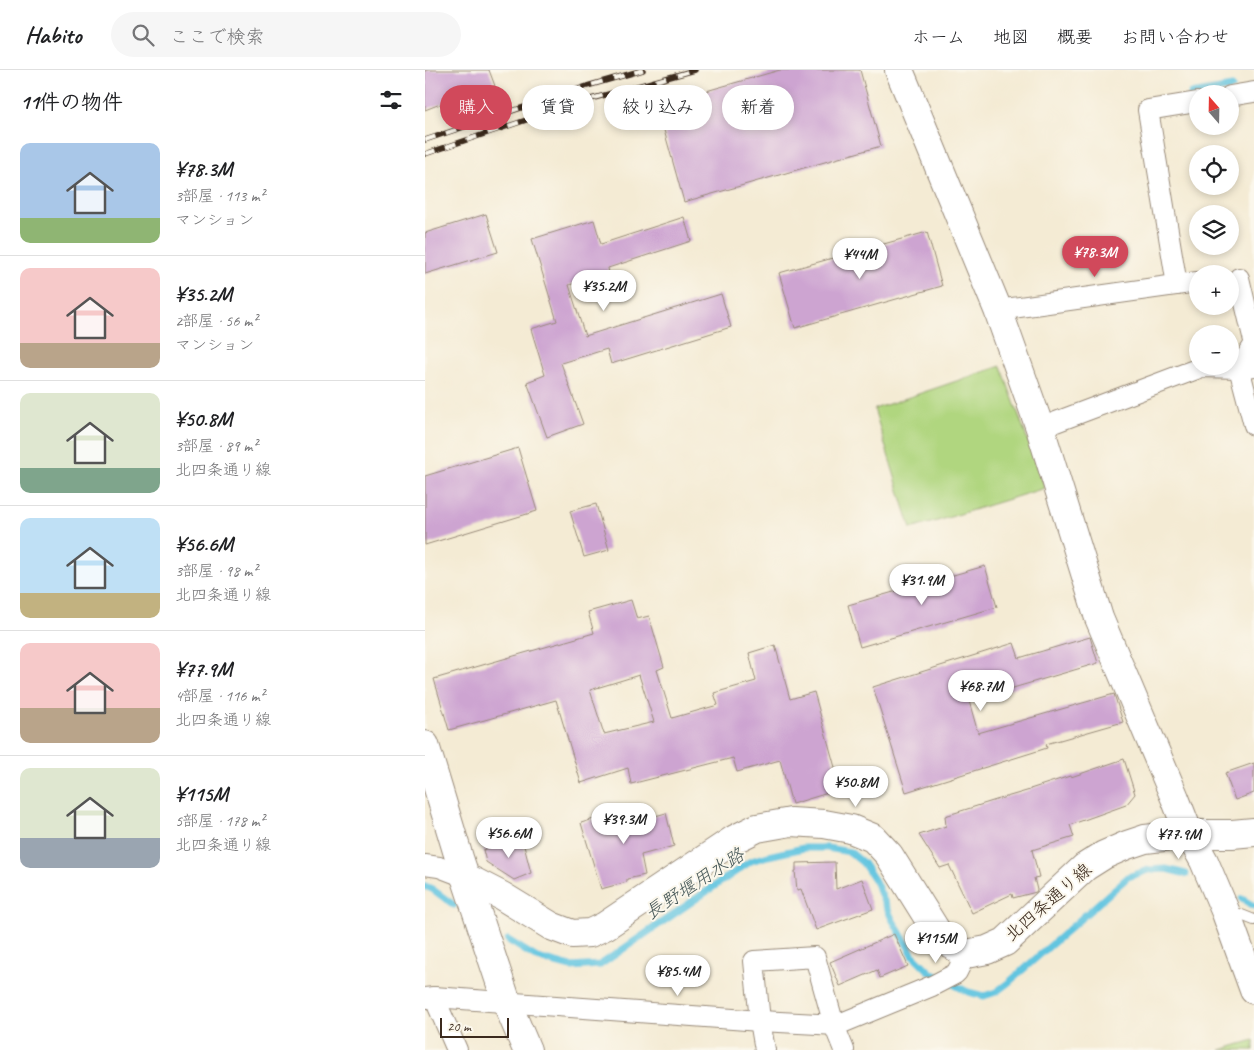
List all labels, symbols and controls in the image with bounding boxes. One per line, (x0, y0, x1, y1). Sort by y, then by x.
search box (111, 12, 461, 57)
text: Habito (25, 20, 81, 50)
icon: search (129, 21, 157, 49)
text: ここで検索 (169, 25, 265, 49)
text: ホーム (912, 26, 965, 48)
text: 地図 (993, 26, 1029, 48)
text: 概要 (1057, 26, 1093, 48)
text: お問い合わせ (1121, 26, 1229, 48)
chip: 購入 (440, 85, 512, 130)
chip: 賃貸 (522, 85, 594, 130)
chip: 絞り込み (604, 85, 712, 130)
chip: 新着 (722, 85, 794, 130)
north arrow (1189, 85, 1239, 135)
map controls (1189, 85, 1239, 375)
icon: filters (377, 86, 405, 114)
text: 11件の物件 (20, 89, 123, 115)
button: locate (1189, 145, 1239, 195)
text: ¥78.3M (175, 156, 232, 182)
icon: home (60, 163, 120, 223)
text: 3部屋 · 113 m² (175, 186, 265, 206)
button: layers (1189, 205, 1239, 255)
text: マンション (175, 210, 254, 230)
pin: ¥78.3M (1054, 236, 1136, 278)
pin: ¥44M (830, 238, 890, 280)
text: ¥78.3M (1073, 242, 1117, 262)
text: ¥44M (843, 244, 877, 264)
button: + (1189, 265, 1239, 315)
pin: ¥35.2M (563, 270, 645, 312)
text: ¥35.2M (582, 276, 626, 296)
text: ¥35.2M (175, 281, 232, 307)
icon: home (60, 288, 120, 348)
text: 2部屋 · 56 m² (175, 311, 257, 331)
button: − (1189, 325, 1239, 375)
text: マンション (175, 335, 254, 355)
text: ¥50.8M (175, 406, 232, 432)
icon: home (60, 413, 120, 473)
text: 3部屋 · 89 m² (175, 436, 257, 456)
text: 北四条通り線 (175, 460, 271, 480)
text: ¥56.6M (175, 531, 233, 557)
icon: home (60, 538, 120, 598)
text: 3部屋 · 98 m² (175, 561, 257, 581)
pin: ¥31.9M (881, 564, 963, 606)
text: ¥31.9M (900, 570, 944, 590)
text: 北四条通り線 (175, 585, 271, 605)
text: ¥77.9M (175, 656, 232, 682)
icon: home (60, 663, 120, 723)
pin: ¥68.7M (940, 670, 1022, 712)
text: ¥68.7M (959, 676, 1003, 696)
text: 4部屋 · 116 m² (175, 686, 265, 706)
text: 北四条通り線 (175, 710, 271, 730)
pin: ¥50.8M (815, 766, 897, 808)
text: ¥50.8M (834, 772, 878, 792)
text: ¥115M (175, 781, 228, 807)
icon: home (60, 788, 120, 848)
pin: ¥39.3M (583, 802, 665, 845)
text: ¥39.3M (602, 809, 646, 829)
text: 5部屋 · 178 m² (175, 811, 265, 831)
pin: ¥56.6M (468, 816, 550, 859)
pin: ¥77.9M (1138, 818, 1220, 860)
text: ¥56.6M (487, 823, 531, 843)
text: ¥77.9M (1157, 824, 1201, 844)
text: 北四条通り線 (175, 835, 271, 855)
water label: 長野堰用水路 (640, 842, 750, 925)
street label: 北四条通り線 (1000, 858, 1096, 946)
pin: ¥115M (901, 922, 971, 964)
text: ¥115M (916, 928, 956, 948)
pin: ¥85.4M (637, 954, 719, 997)
text: ¥85.4M (656, 961, 700, 981)
scale bar (440, 1015, 509, 1038)
text: 20 m (447, 1018, 471, 1035)

